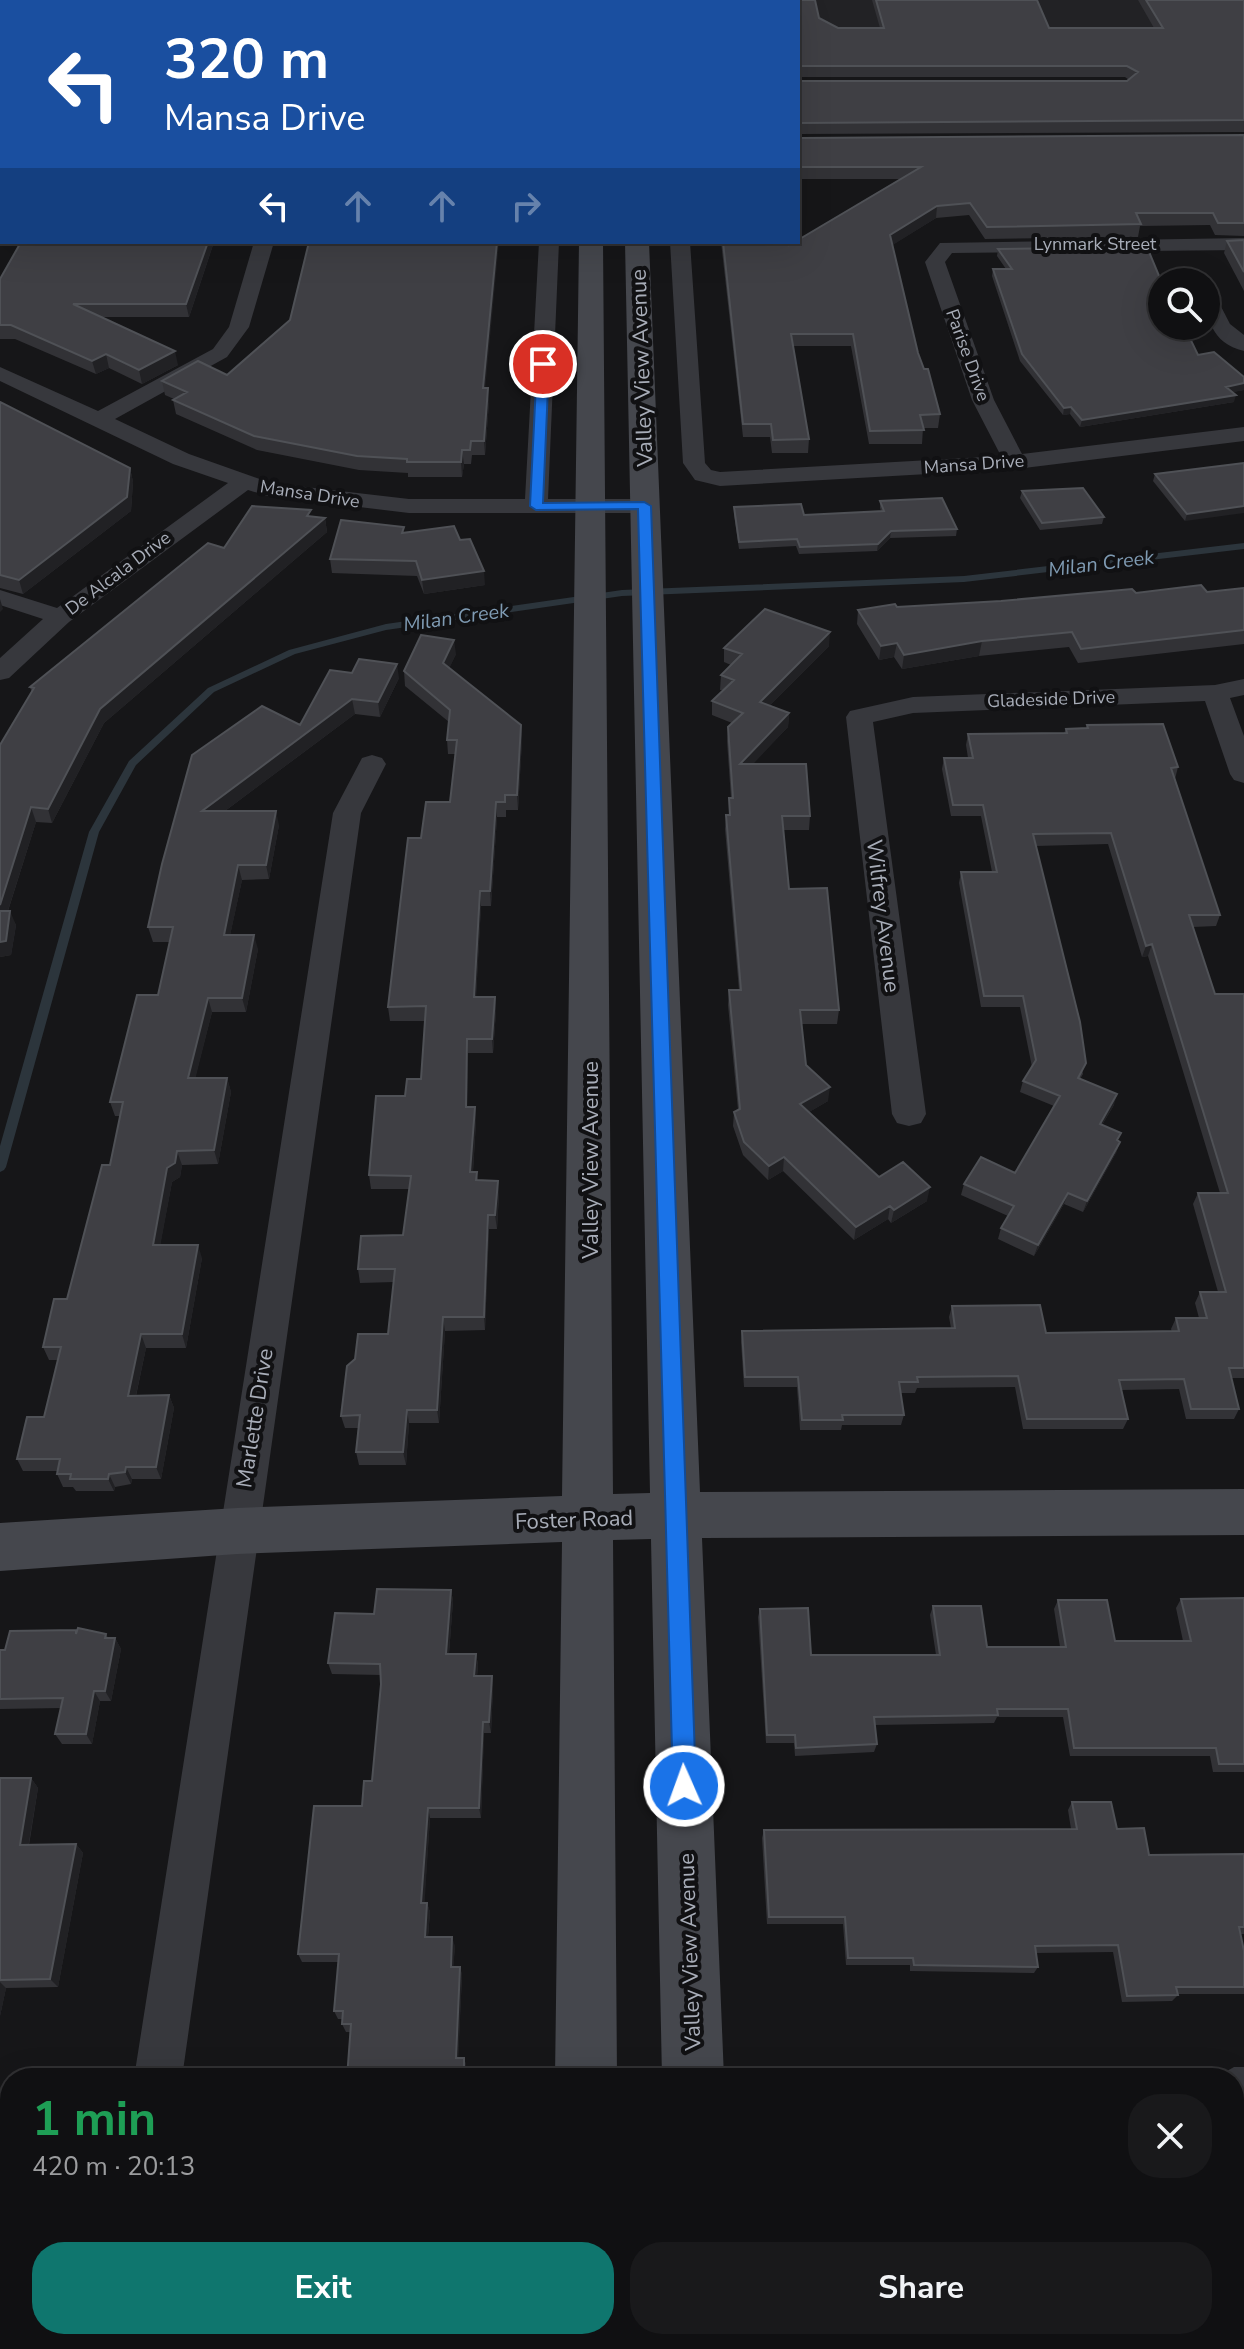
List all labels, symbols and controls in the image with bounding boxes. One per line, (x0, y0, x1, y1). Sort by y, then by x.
text: 320 m (164, 21, 329, 98)
icon: left (32, 32, 136, 136)
text: Mansa Drive (164, 94, 365, 143)
icon: left (252, 184, 296, 228)
icon: ahead (336, 184, 380, 228)
icon: ahead (420, 184, 464, 228)
icon: right (504, 184, 548, 228)
street label: Lynmark Street (1034, 232, 1157, 256)
map controls (1148, 268, 1220, 340)
button: search (1148, 268, 1220, 340)
street label: Valley View Avenue (624, 269, 660, 468)
street label: Parise Drive (940, 305, 996, 405)
pin (509, 330, 577, 398)
icon: arrive (521, 342, 565, 386)
street label: Mansa Drive (923, 449, 1025, 479)
street label: Mansa Drive (258, 474, 362, 514)
street label: De Alcala Drive (61, 526, 175, 620)
water label: Milan Creek (1047, 543, 1157, 583)
water label: Milan Creek (401, 597, 512, 638)
street label: Gladeside Drive (987, 685, 1115, 713)
street label: Wilfrey Avenue (859, 838, 907, 994)
street label: Valley View Avenue (576, 1061, 606, 1260)
street label: Marlette Drive (229, 1346, 281, 1490)
street label: Foster Road (514, 1503, 634, 1537)
position arrow (642, 1744, 726, 1828)
street label: Valley View Avenue (672, 1853, 708, 2052)
text: 1 min (32, 2086, 156, 2152)
button: close (1128, 2094, 1212, 2178)
text: 420 m · 20:13 (32, 2149, 195, 2184)
button: Exit (32, 2242, 614, 2334)
button: Share (630, 2242, 1212, 2334)

